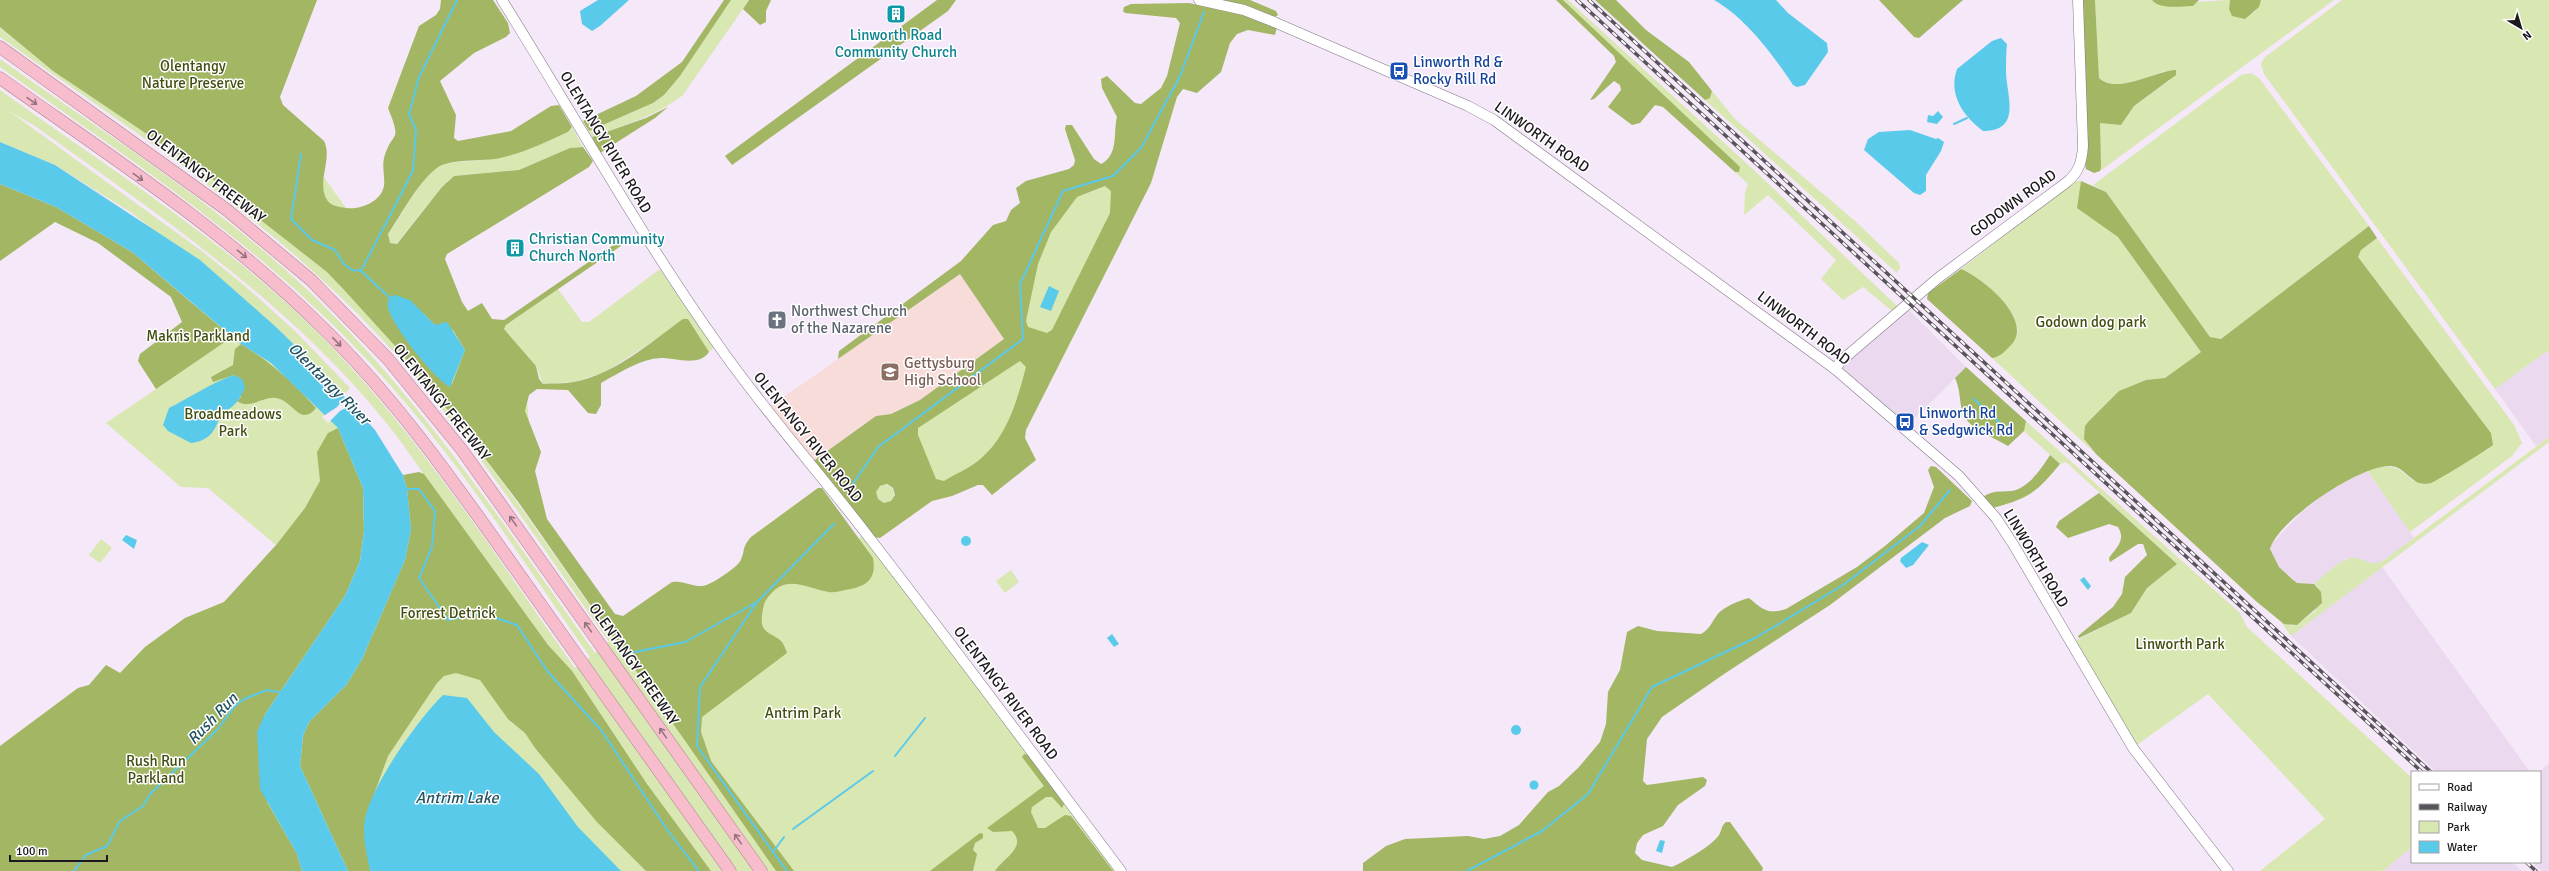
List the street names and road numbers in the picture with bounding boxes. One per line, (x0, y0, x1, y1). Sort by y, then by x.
street label: OLENTANGY RIVER ROAD (556, 68, 656, 216)
street label: LINWORTH ROAD (1491, 98, 1593, 176)
street label: OLENTANGY FREEWAY (143, 125, 269, 227)
street label: GODOWN ROAD (1966, 166, 2060, 240)
street label: LINWORTH ROAD (1754, 287, 1854, 369)
street label: OLENTANGY FREEWAY (390, 340, 495, 464)
street label: OLENTANGY RIVER ROAD (750, 368, 866, 506)
street label: LINWORTH ROAD (2000, 505, 2072, 611)
street label: OLENTANGY FREEWAY (585, 600, 683, 729)
street label: OLENTANGY RIVER ROAD (950, 623, 1062, 763)

